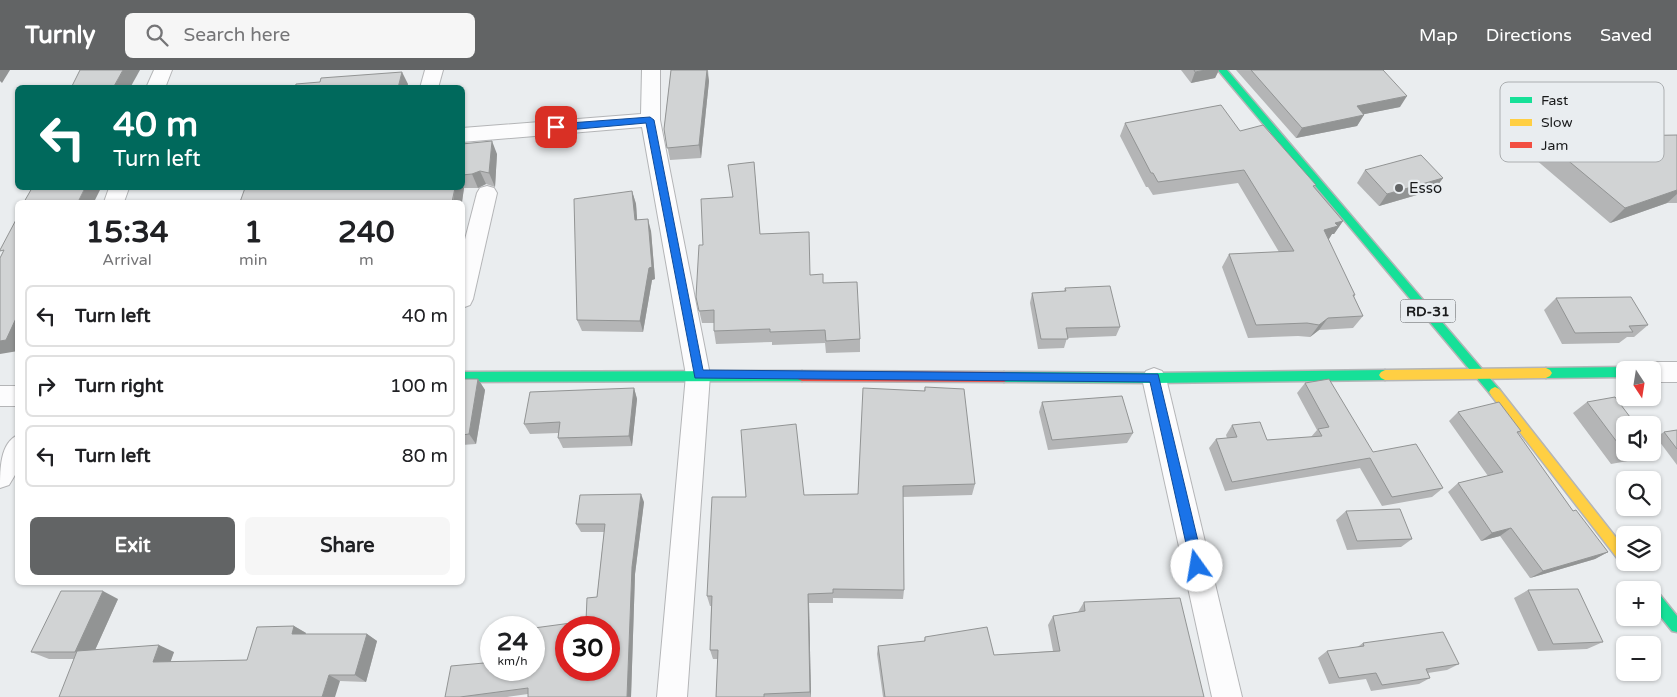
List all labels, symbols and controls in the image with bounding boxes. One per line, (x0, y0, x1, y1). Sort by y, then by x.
search box (125, 13, 475, 58)
text: Turnly (25, 21, 95, 50)
icon: search (143, 21, 171, 49)
text: Search here (183, 24, 290, 46)
text: Map (1419, 24, 1458, 46)
text: Directions (1486, 24, 1572, 46)
text: Saved (1600, 24, 1652, 46)
legend (1500, 82, 1664, 162)
text: Fast (1541, 92, 1569, 109)
text: 40 m (113, 104, 198, 146)
icon: left (30, 105, 95, 170)
pin (535, 106, 577, 148)
icon: arrive (542, 113, 570, 141)
text: Slow (1541, 114, 1573, 131)
text: Jam (1541, 137, 1568, 154)
text: Turn left (113, 146, 201, 172)
place label: Esso (1409, 179, 1442, 197)
marker: Esso (1393, 182, 1405, 194)
text: 15:34 (85, 214, 169, 251)
text: 1 (244, 214, 263, 251)
text: 240 (338, 214, 395, 251)
text: Arrival (102, 250, 152, 270)
text: min (239, 250, 268, 270)
text: m (359, 250, 374, 270)
road number: RD-31 (1400, 300, 1456, 322)
icon: left (32, 302, 60, 330)
text: Turn left (75, 305, 151, 327)
text: 40 m (402, 305, 448, 327)
north arrow (1616, 361, 1661, 406)
map controls (1616, 361, 1661, 681)
icon: right (32, 372, 60, 400)
text: Turn right (75, 375, 163, 397)
text: 100 m (390, 375, 448, 397)
button: sound (1616, 416, 1661, 461)
icon: left (32, 442, 60, 470)
text: Turn left (75, 445, 151, 467)
text: 80 m (402, 445, 448, 467)
button: search (1616, 471, 1661, 516)
button: Exit (30, 517, 235, 575)
button: Share (245, 517, 450, 575)
button: layers (1616, 526, 1661, 571)
position arrow (1170, 539, 1222, 591)
button: + (1616, 581, 1661, 626)
speed limit sign: 30 (555, 616, 620, 681)
text: 24 (497, 627, 528, 657)
button: − (1616, 636, 1661, 681)
text: km/h (497, 654, 528, 668)

